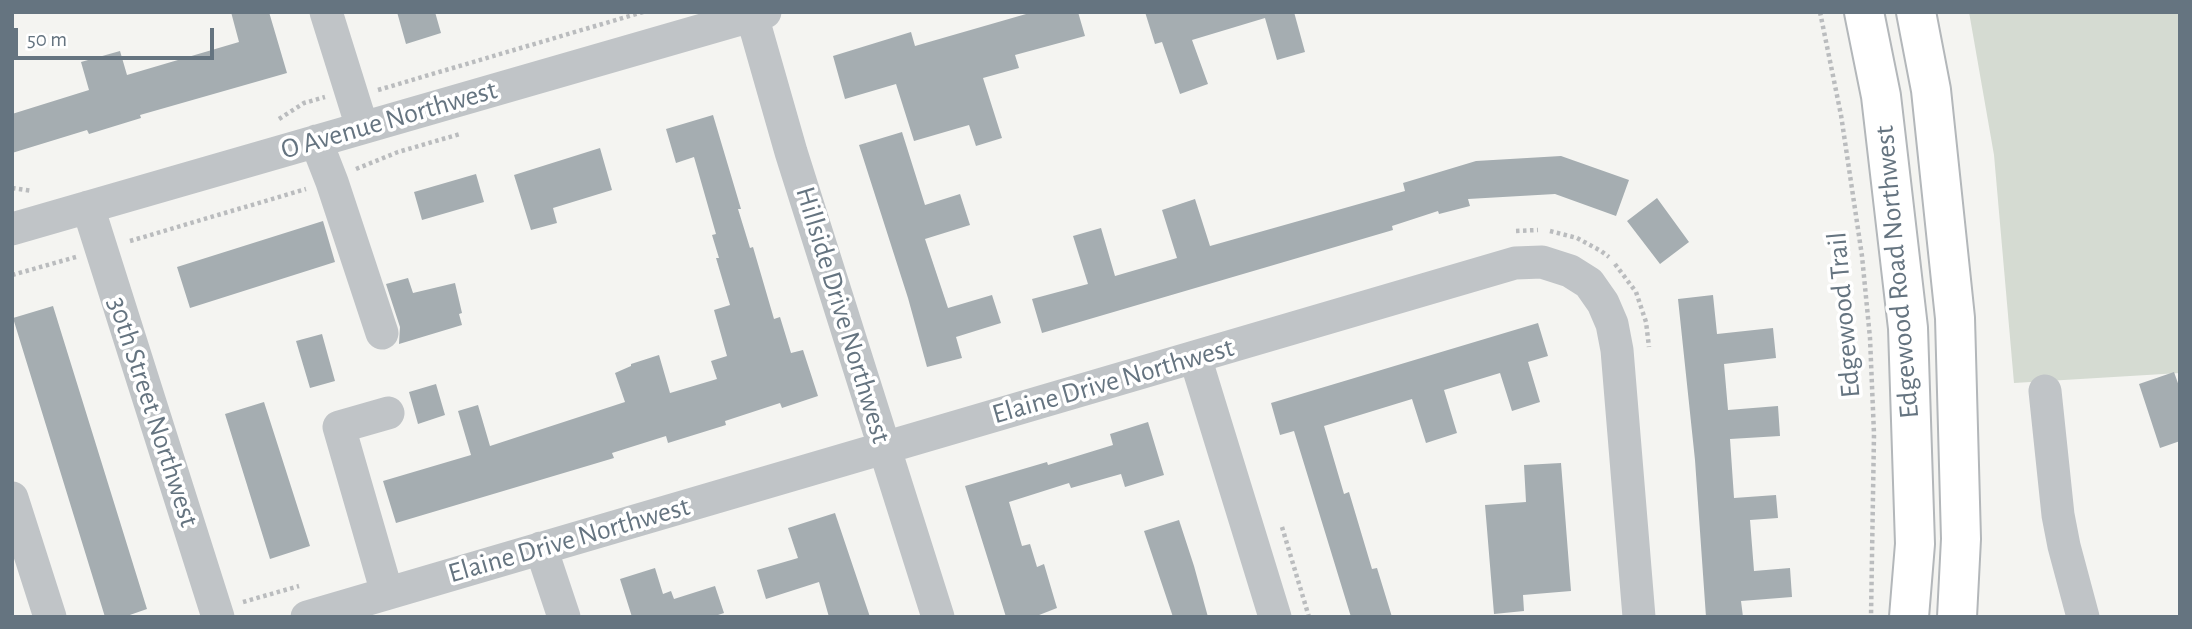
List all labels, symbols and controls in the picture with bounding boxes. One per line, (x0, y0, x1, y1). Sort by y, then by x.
scale bar (18, 14, 217, 58)
text: 50 m (27, 29, 67, 50)
street label: O Avenue Northwest (277, 73, 501, 167)
street label: Edgewood Road Northwest (1867, 124, 1927, 420)
street label: Hillside Drive Northwest (788, 183, 898, 447)
street label: Edgewood Trail (1820, 231, 1868, 399)
street label: 30th Street Northwest (100, 293, 206, 531)
street label: Elaine Drive Northwest (988, 330, 1238, 432)
street label: Elaine Drive Northwest (444, 489, 694, 591)

